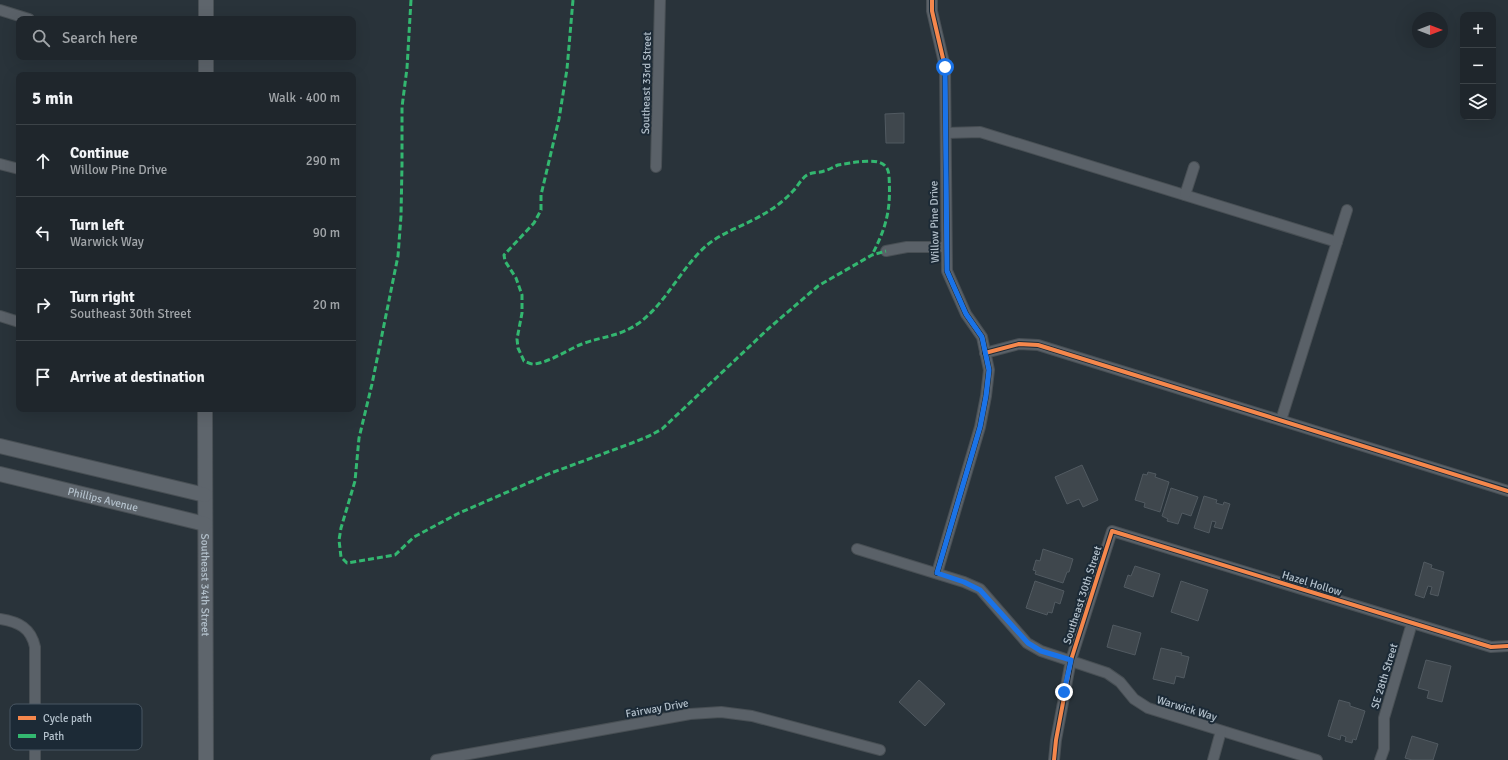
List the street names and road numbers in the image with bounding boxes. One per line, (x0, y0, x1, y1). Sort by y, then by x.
street label: Southeast 33rd Street (639, 31, 654, 134)
street label: Willow Pine Drive (927, 181, 942, 263)
street label: Phillips Avenue (66, 485, 139, 514)
street label: Southeast 34th Street (198, 534, 212, 637)
street label: Southeast 30th Street (1060, 544, 1105, 646)
street label: Hazel Hollow (1280, 568, 1343, 599)
street label: SE 28th Street (1368, 642, 1401, 710)
street label: Warwick Way (1155, 693, 1219, 724)
street label: Fairway Drive (625, 697, 690, 720)

